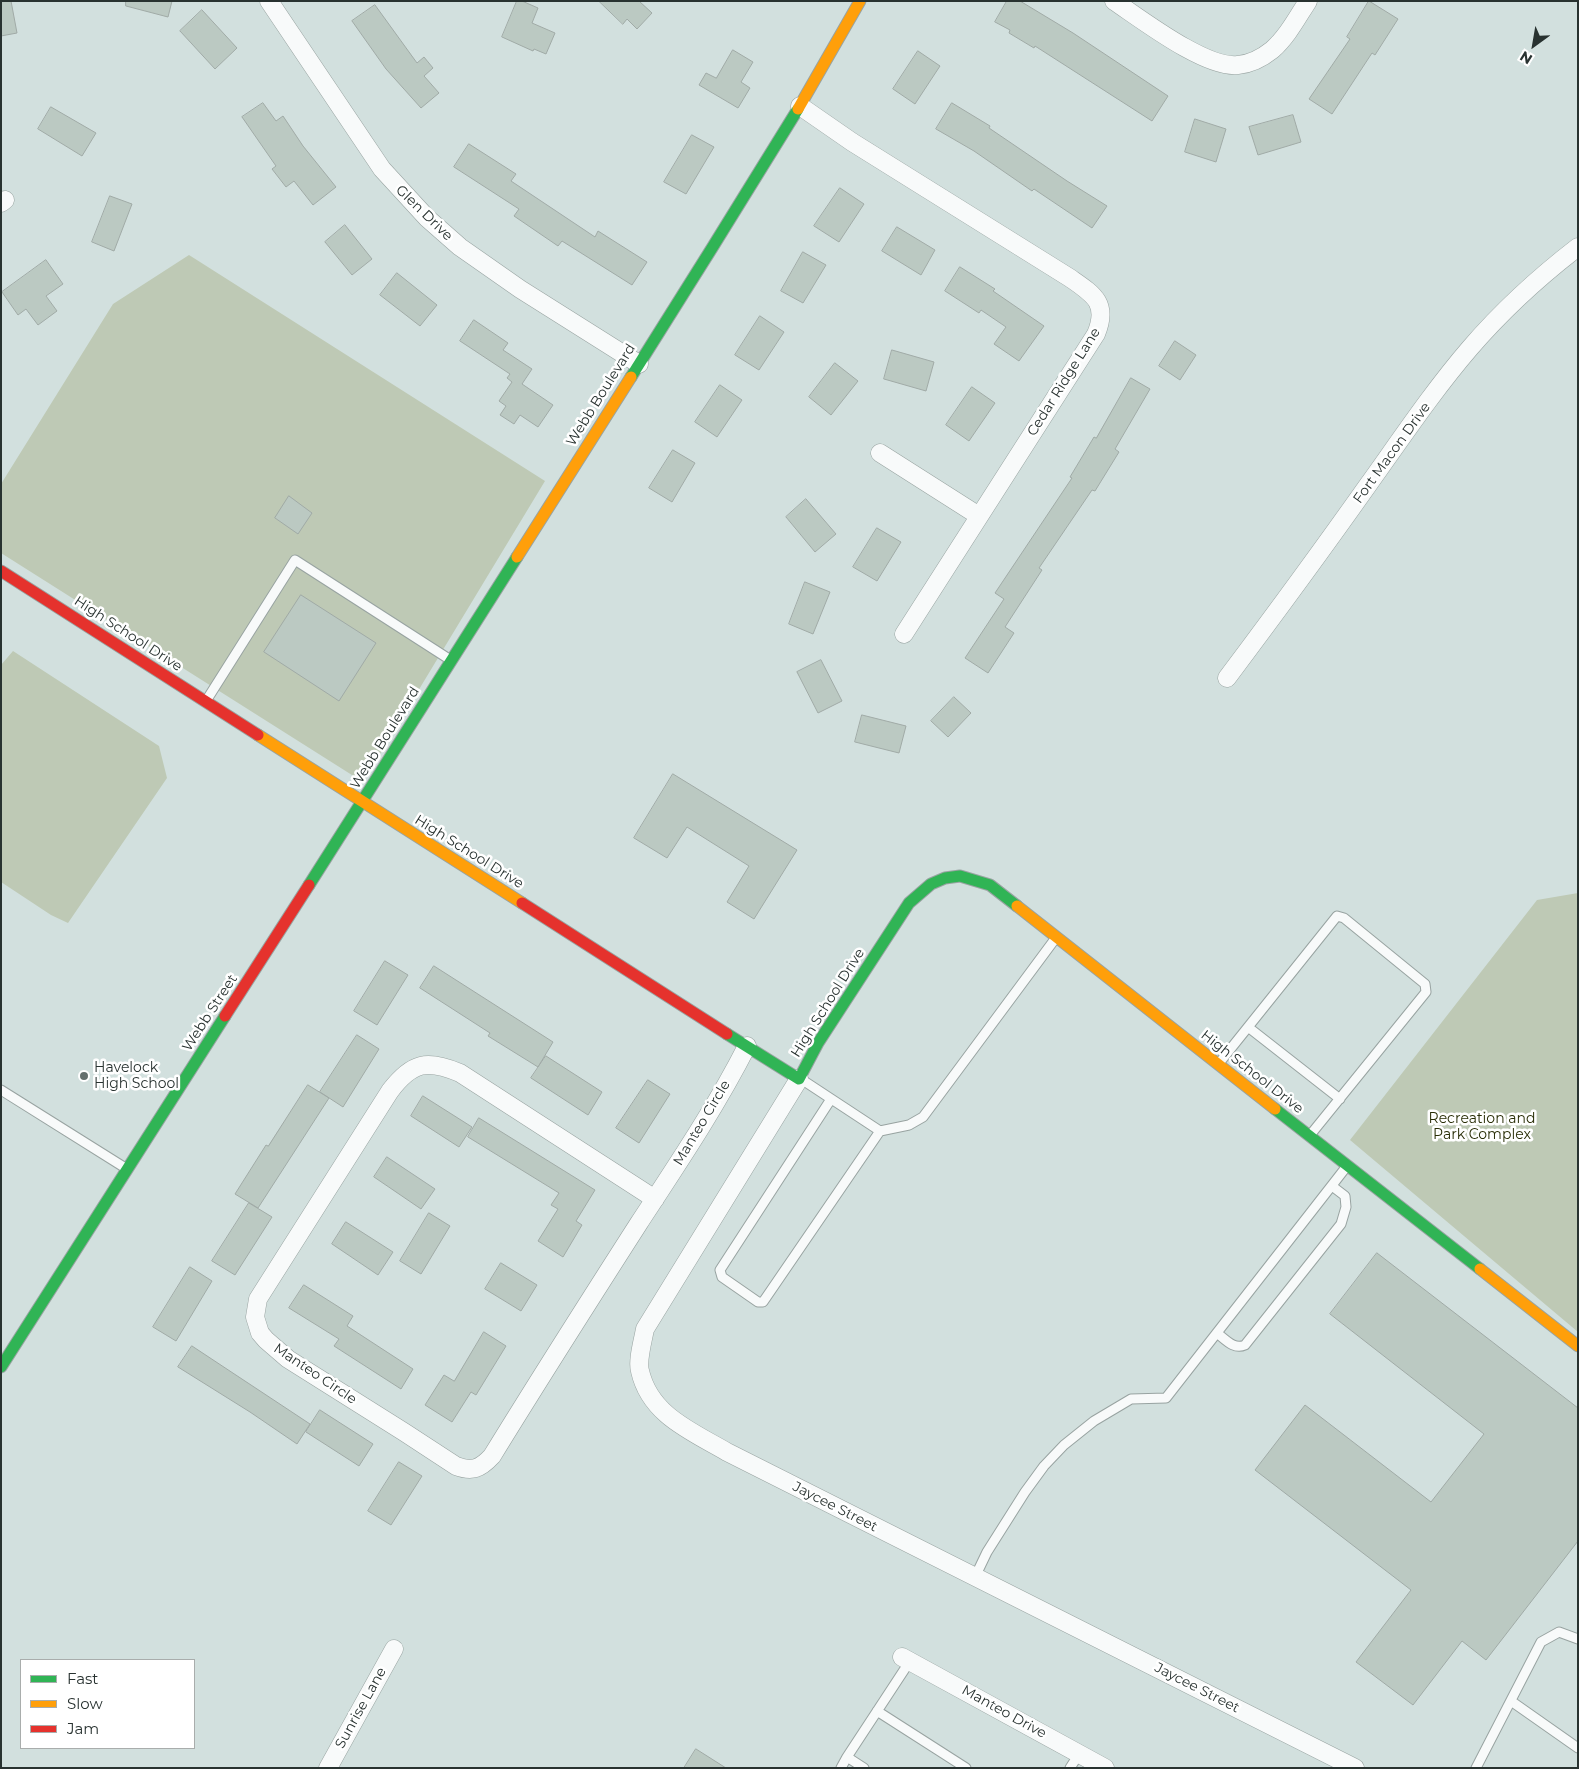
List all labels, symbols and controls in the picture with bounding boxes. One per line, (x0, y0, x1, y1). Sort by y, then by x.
north arrow (1509, 20, 1559, 70)
text: N (1516, 47, 1536, 68)
street label: Glen Drive (392, 182, 456, 244)
street label: Cedar Ridge Lane (1024, 325, 1104, 439)
street label: Webb Boulevard (563, 341, 639, 449)
street label: Fort Macon Drive (1350, 399, 1434, 507)
street label: High School Drive (71, 593, 185, 675)
street label: Webb Boulevard (347, 684, 423, 792)
street label: High School Drive (411, 812, 527, 892)
street label: High School Drive (788, 945, 868, 1061)
street label: Webb Street (179, 971, 241, 1055)
street label: High School Drive (1197, 1027, 1307, 1117)
place label: Havelock High School (94, 1060, 179, 1092)
marker: Havelock High School (78, 1070, 90, 1082)
street label: Manteo Circle (670, 1077, 734, 1169)
park label: Recreation and Park Complex (1429, 1111, 1535, 1144)
street label: Manteo Circle (270, 1340, 360, 1408)
street label: Jaycee Street (790, 1478, 880, 1536)
legend (20, 1659, 195, 1749)
street label: Jaycee Street (1152, 1659, 1242, 1717)
street label: Sunrise Lane (332, 1665, 390, 1751)
text: Fast (67, 1669, 98, 1688)
street label: Manteo Drive (959, 1682, 1049, 1742)
text: Slow (67, 1694, 103, 1713)
text: Jam (67, 1719, 99, 1738)

